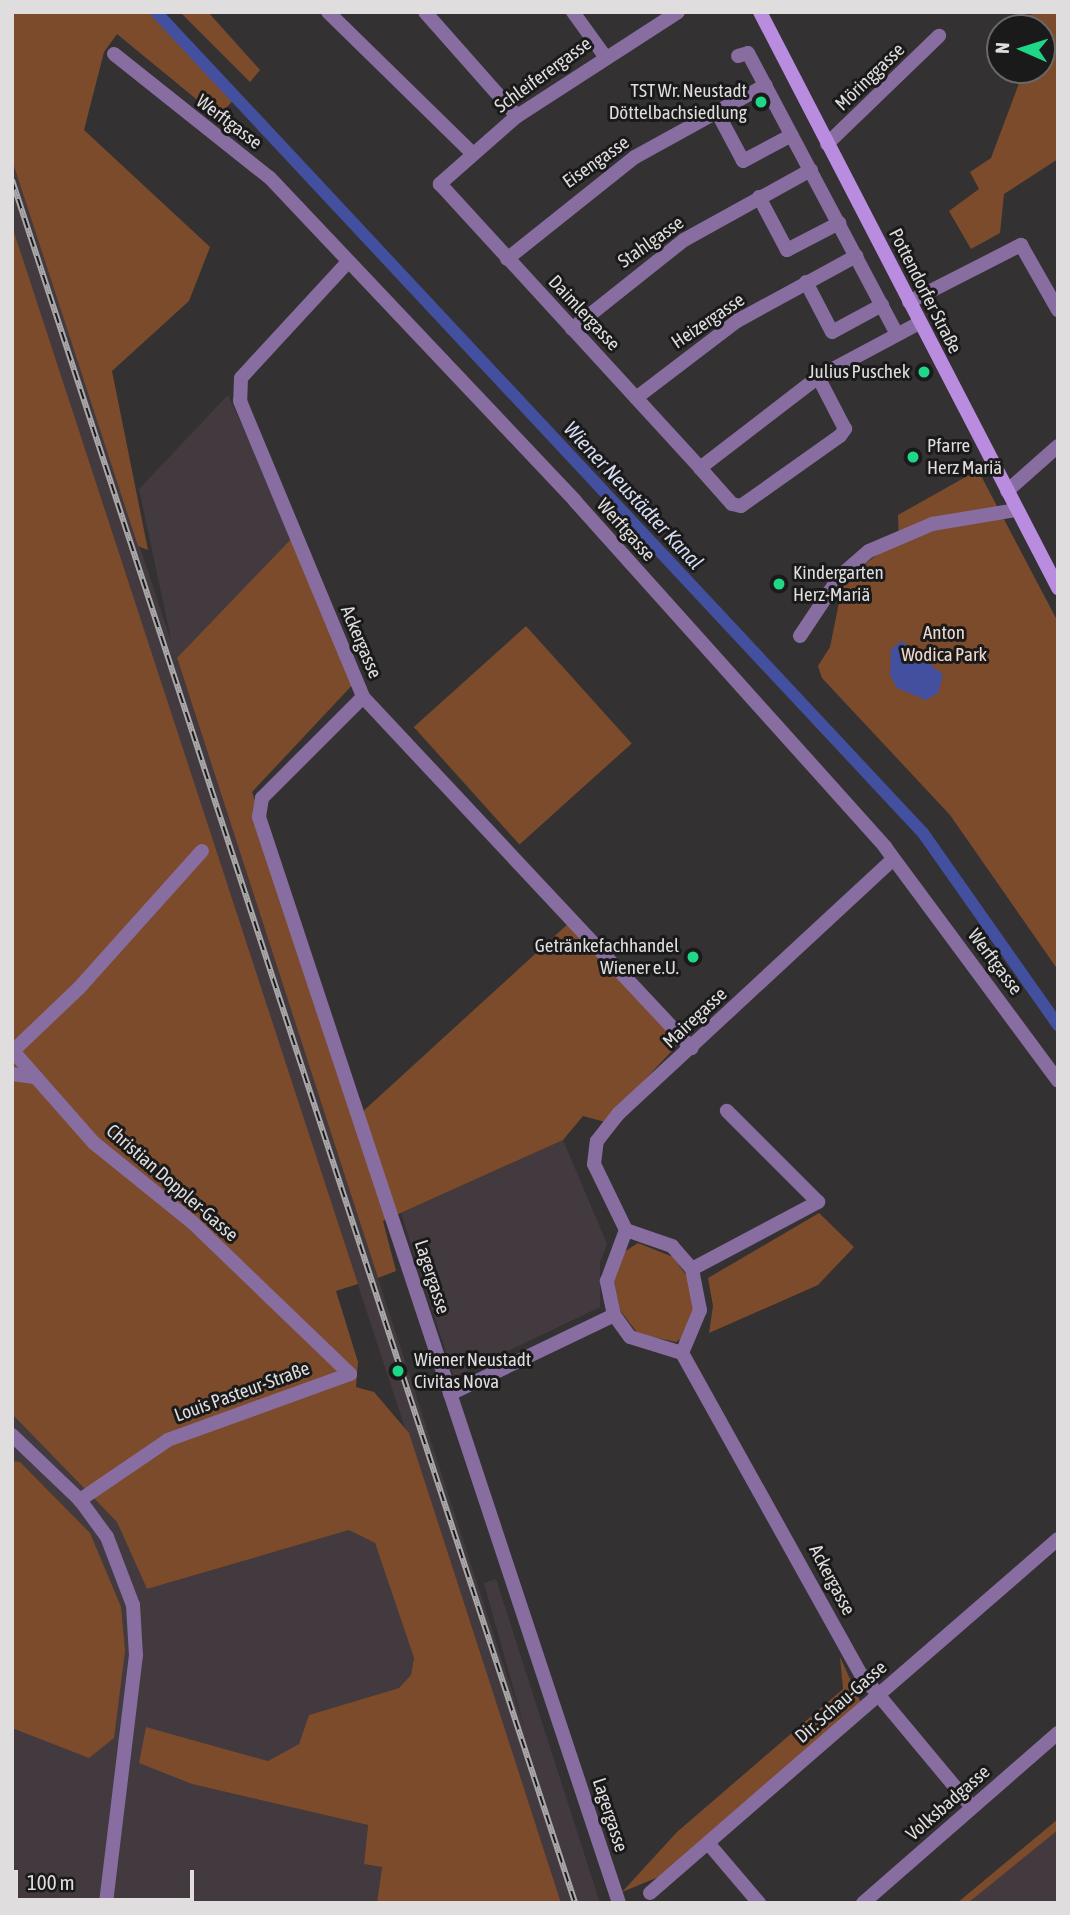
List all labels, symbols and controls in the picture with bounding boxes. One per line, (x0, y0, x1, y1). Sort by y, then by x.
north arrow (986, 14, 1056, 84)
street label: Schleiferergasse (490, 32, 596, 118)
street label: Möringgasse (831, 38, 909, 116)
text: N (991, 42, 1013, 54)
place label: TST Wr. Neustadt Döttelbachsiedlung (609, 80, 747, 124)
street label: Werftgasse (192, 90, 266, 154)
marker: TST Wr. Neustadt Döttelbachsiedlung (753, 94, 769, 110)
street label: Eisengasse (558, 131, 634, 193)
street label: Stahlgasse (614, 211, 688, 273)
street label: Pottendorfer Straße (884, 225, 966, 357)
street label: Daimlergasse (543, 271, 625, 355)
street label: Heizergasse (667, 288, 749, 354)
place label: Julius Puschek (808, 361, 910, 383)
marker: Julius Puschek (916, 364, 932, 380)
water label: Wiener Neustädter Kanal (559, 416, 709, 574)
place label: Pfarre Herz Mariä (927, 435, 1002, 479)
marker: Pfarre Herz Mariä (905, 449, 921, 465)
street label: Werftgasse (592, 494, 660, 566)
place label: Kindergarten Herz-Mariä (793, 562, 884, 606)
marker: Kindergarten Herz-Mariä (771, 576, 787, 592)
street label: Ackergasse (336, 602, 386, 682)
park label: Anton Wodica Park (901, 622, 987, 666)
street label: Werftgasse (963, 925, 1027, 999)
place label: Getränkefachhandel Wiener e.U. (535, 935, 679, 979)
marker: Getränkefachhandel Wiener e.U. (685, 949, 701, 965)
street label: Mairegasse (658, 983, 732, 1053)
street label: Christian Doppler-Gasse (101, 1120, 243, 1246)
street label: Lagergasse (409, 1237, 455, 1317)
place label: Wiener Neustadt Civitas Nova (414, 1349, 531, 1393)
street label: Louis Pasteur-Straße (171, 1357, 313, 1427)
marker: Wiener Neustadt Civitas Nova (388, 1361, 408, 1381)
street label: Ackergasse (804, 1541, 860, 1619)
street label: Dir. Schau-Gasse (791, 1656, 891, 1748)
street label: Volksbadgasse (902, 1761, 994, 1845)
street label: Lagergasse (587, 1775, 633, 1855)
scale bar (18, 1856, 198, 1900)
text: 100 m (27, 1870, 75, 1894)

